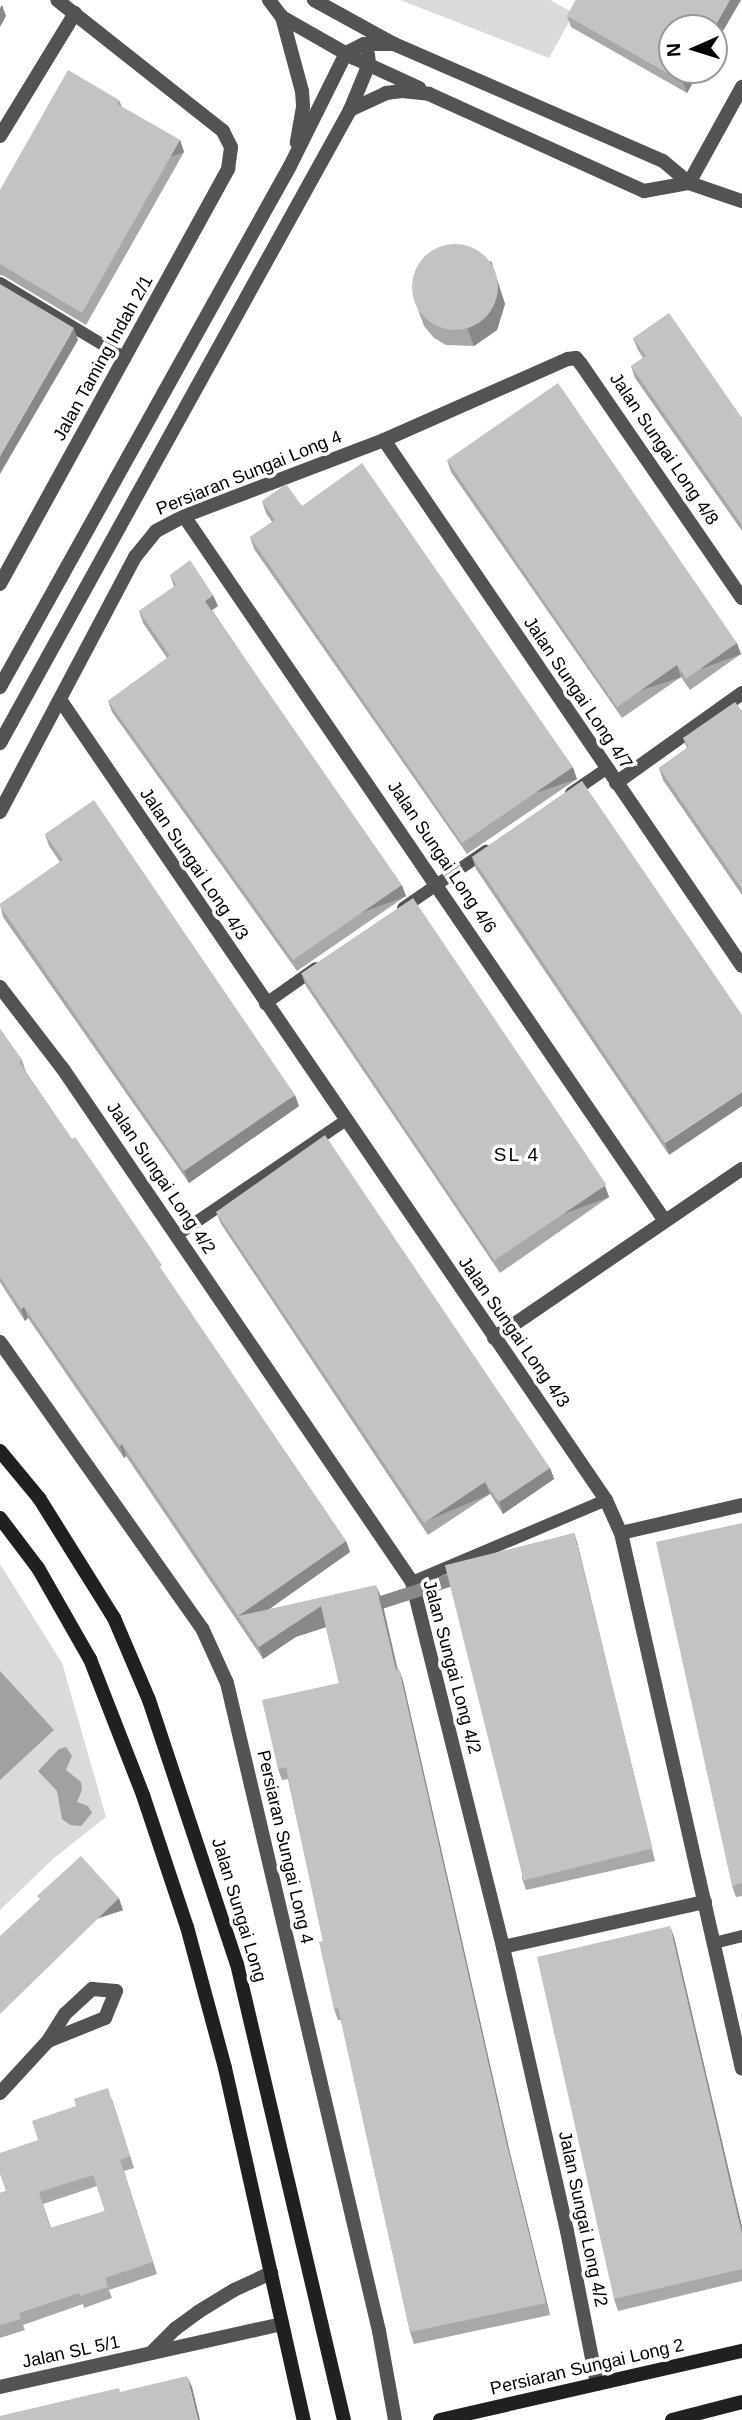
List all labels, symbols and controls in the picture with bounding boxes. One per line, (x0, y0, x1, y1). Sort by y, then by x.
north arrow (658, 14, 728, 84)
text: N (663, 43, 684, 57)
street label: Jalan Taming Indah 2/1 (48, 271, 158, 445)
street label: Jalan Sungai Long 4/8 (605, 369, 723, 529)
street label: Persiaran Sungai Long 4 (153, 426, 345, 520)
street label: Jalan Sungai Long 4/7 (519, 613, 637, 773)
street label: Jalan Sungai Long 4/6 (383, 777, 501, 937)
street label: Jalan Sungai Long 4/3 (135, 784, 253, 944)
street label: Jalan Sungai Long 4/2 (102, 1098, 220, 1258)
district label: SL 4 (494, 1144, 540, 1166)
street label: Jalan Sungai Long 4/3 (454, 1252, 574, 1412)
street label: Jalan Sungai Long 4/2 (418, 1578, 486, 1756)
street label: Persiaran Sungai Long 4 (252, 1748, 318, 1946)
street label: Jalan Sungai Long (207, 1836, 271, 1984)
street label: Jalan Sungai Long 4/2 (554, 2129, 612, 2309)
street label: Jalan SL 5/1 (20, 2331, 122, 2373)
street label: Persiaran Sungai Long 2 (488, 2334, 686, 2400)

